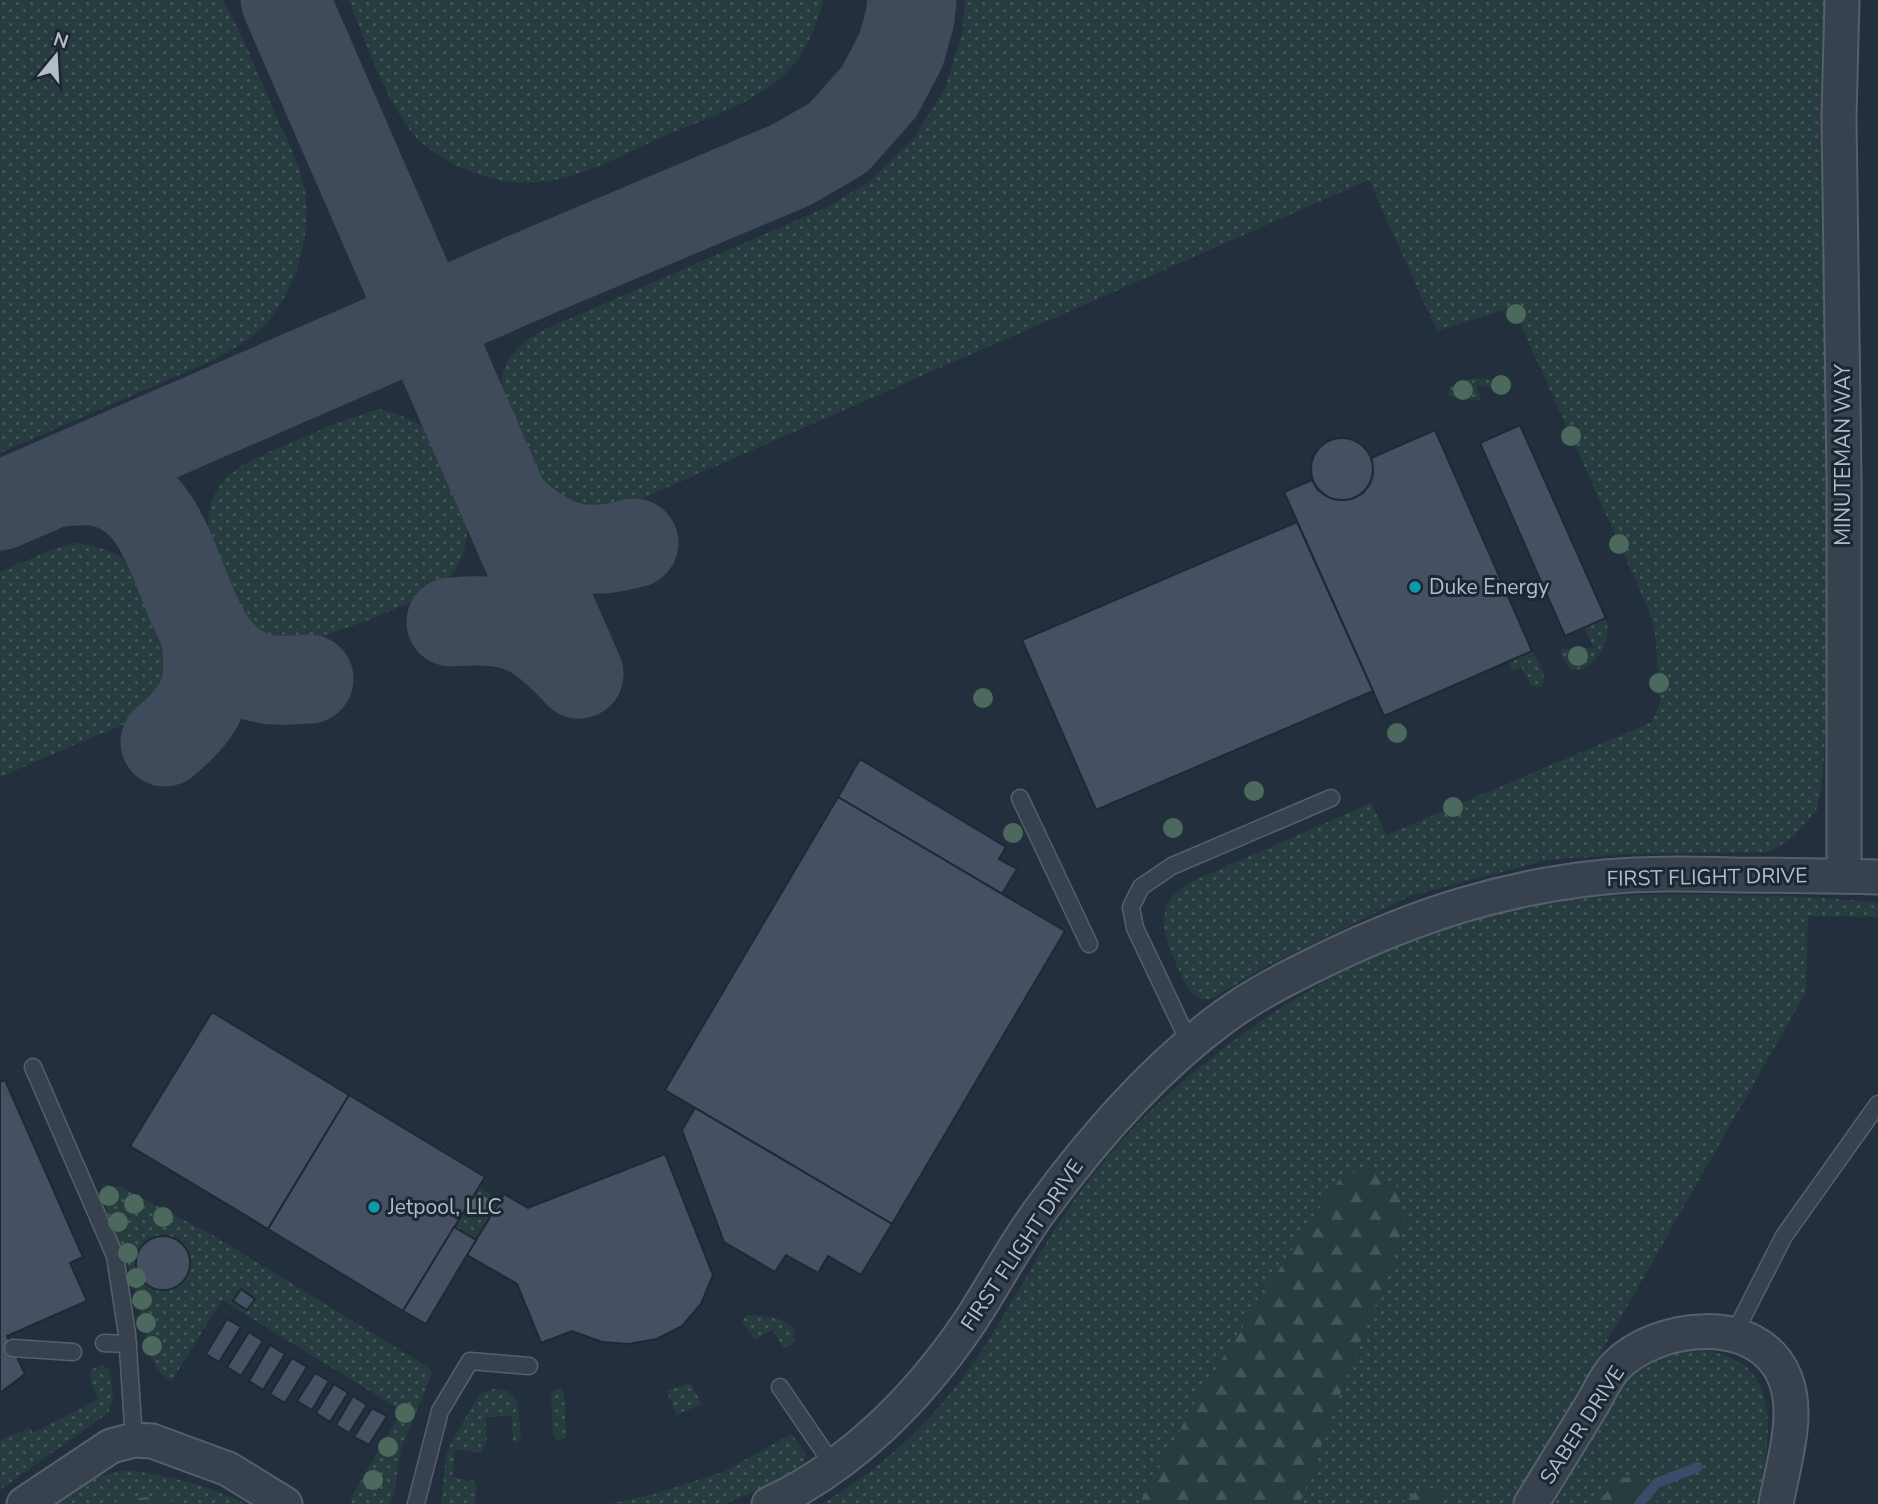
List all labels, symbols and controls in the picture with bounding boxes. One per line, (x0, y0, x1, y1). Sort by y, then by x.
north arrow (21, 21, 91, 91)
text: N (50, 26, 72, 55)
street label: MINUTEMAN WAY (1829, 364, 1857, 546)
place label: Duke Energy (1429, 573, 1549, 601)
marker: Duke Energy (1407, 579, 1423, 595)
street label: FIRST FLIGHT DRIVE (1606, 861, 1808, 893)
street label: FIRST FLIGHT DRIVE (954, 1154, 1090, 1336)
place label: Jetpool, LLC (387, 1193, 502, 1221)
marker: Jetpool, LLC (366, 1199, 382, 1215)
street label: SABER DRIVE (1533, 1360, 1631, 1490)

